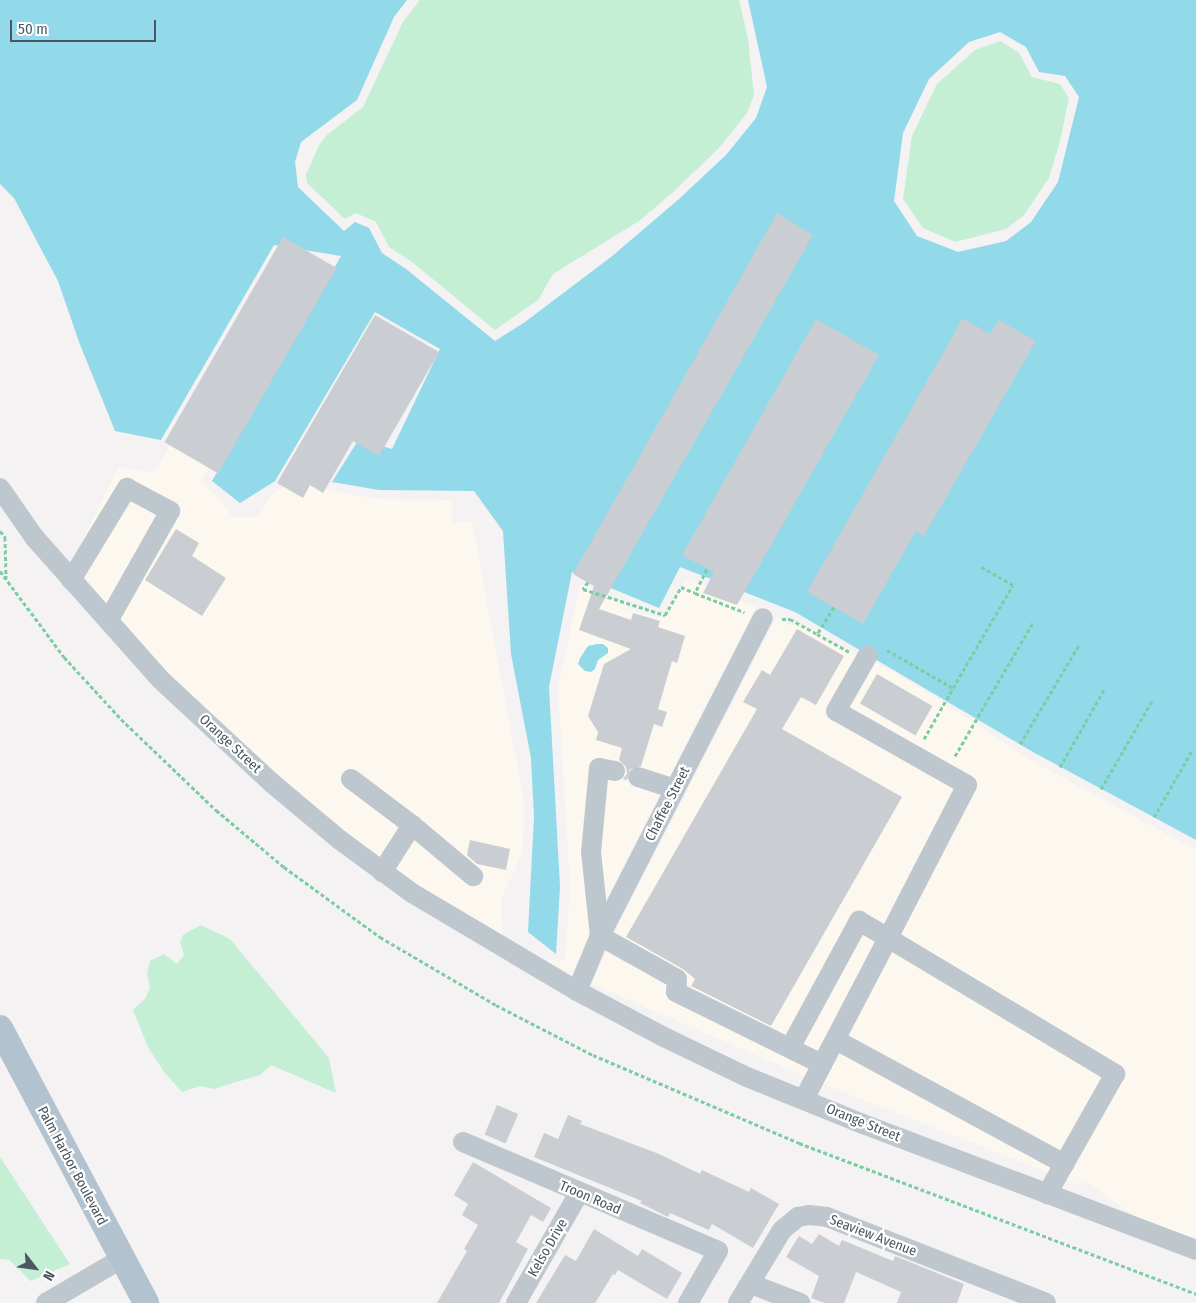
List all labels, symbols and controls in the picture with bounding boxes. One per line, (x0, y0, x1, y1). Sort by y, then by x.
scale bar (12, 10, 159, 42)
text: 50 m (18, 20, 48, 38)
street label: Orange Street (196, 711, 264, 777)
street label: Chaffee Street (642, 764, 694, 844)
street label: Orange Street (823, 1101, 903, 1145)
street label: Palm Harbor Boulevard (34, 1104, 110, 1228)
street label: Troon Road (557, 1178, 623, 1218)
street label: Seaview Avenue (827, 1212, 919, 1260)
street label: Kelso Drive (525, 1216, 571, 1280)
north arrow (10, 1243, 60, 1293)
text: N (39, 1268, 58, 1284)

